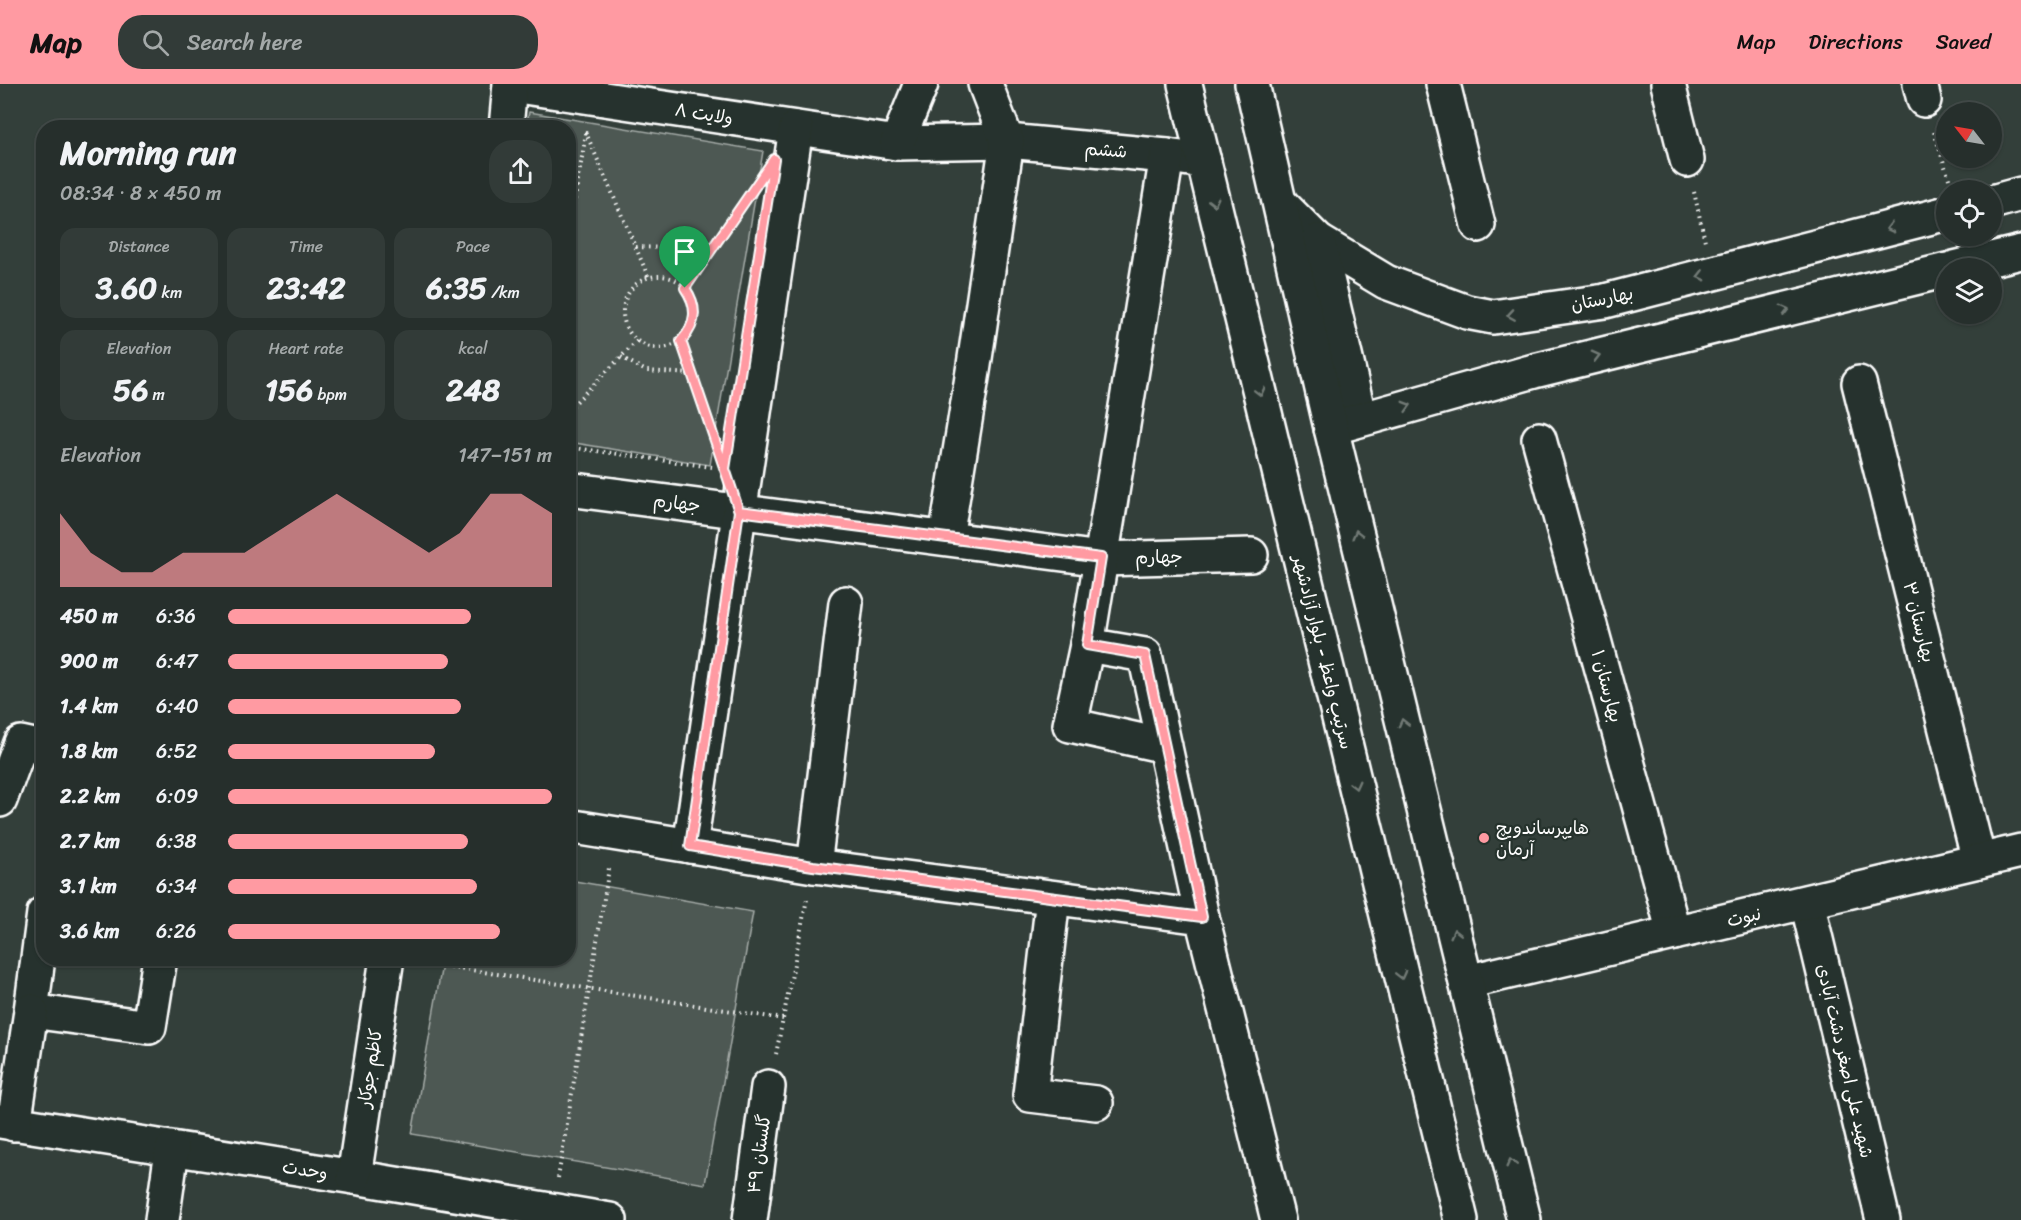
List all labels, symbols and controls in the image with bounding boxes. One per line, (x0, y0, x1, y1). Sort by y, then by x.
search box (118, 15, 538, 69)
text: Map (30, 18, 82, 67)
text: Search here (187, 23, 303, 62)
text: Map (1737, 23, 1775, 61)
text: Directions (1808, 23, 1903, 61)
text: Saved (1936, 23, 1991, 61)
icon: search (139, 26, 172, 59)
street label: ولایت ۸ (673, 94, 735, 134)
north arrow (1936, 102, 2002, 168)
map controls (1936, 102, 2002, 324)
text: Morning run (60, 124, 236, 182)
street label: ششم (1083, 132, 1129, 168)
button: share (489, 140, 552, 203)
text: 08:34 · 8 × 450 m (60, 176, 221, 211)
button: locate (1936, 180, 2002, 246)
one-way arrow (1206, 197, 1219, 207)
one-way arrow (1886, 221, 1896, 233)
pin (659, 226, 710, 288)
text: Distance (109, 232, 169, 261)
text: Time (289, 232, 323, 261)
text: Pace (456, 232, 490, 261)
icon: arrive (668, 235, 701, 268)
button: layers (1936, 258, 2002, 324)
text: 3.60 (96, 261, 157, 315)
text: 23:42 (267, 261, 345, 315)
text: 6:35 (426, 261, 487, 315)
one-way arrow (1697, 269, 1707, 282)
street label: بهارستان (1568, 277, 1636, 321)
text: km (157, 278, 182, 307)
text: /km (487, 278, 520, 307)
one-way arrow (1780, 305, 1790, 318)
one-way arrow (1506, 308, 1515, 320)
text: Elevation (107, 334, 171, 363)
text: Heart rate (268, 334, 344, 363)
text: kcal (458, 334, 488, 363)
one-way arrow (1591, 350, 1601, 363)
text: 56 (113, 363, 148, 417)
text: 156 (265, 363, 313, 417)
text: 248 (446, 363, 500, 417)
text: m (148, 380, 165, 409)
text: bpm (313, 380, 347, 409)
one-way arrow (1252, 386, 1265, 396)
one-way arrow (1402, 401, 1412, 413)
text: Elevation (60, 438, 141, 473)
text: 147–151 m (458, 438, 552, 473)
street label: جهارم (651, 484, 703, 522)
one-way arrow (1351, 529, 1364, 539)
street label: جهارم (1135, 541, 1183, 573)
street label: سرتیپ واعظ - بلوار آزادشهر (1283, 549, 1363, 753)
street label: بهارستان ۳ (1893, 578, 1945, 666)
text: 450 m (60, 599, 118, 634)
text: 6:36 (156, 599, 196, 634)
text: 900 m (60, 644, 118, 679)
text: 6:47 (156, 644, 197, 679)
street label: بهارستان ۱ (1582, 646, 1632, 726)
text: 1.4 km (60, 689, 118, 724)
text: 6:40 (156, 689, 199, 724)
one-way arrow (1398, 718, 1411, 728)
text: 1.8 km (60, 734, 118, 769)
text: 6:52 (156, 734, 197, 769)
text: 2.2 km (60, 779, 120, 814)
text: 6:09 (156, 779, 198, 814)
one-way arrow (1348, 780, 1361, 790)
place label: هایپرساندویچ آرمان (1496, 812, 1589, 865)
text: 2.7 km (60, 824, 120, 859)
text: 6:38 (156, 824, 196, 859)
marker: هایپرساندویچ آرمان (1477, 831, 1491, 845)
text: 3.1 km (60, 869, 117, 904)
text: 6:34 (156, 869, 197, 904)
street label: نبوت (1724, 898, 1764, 936)
text: 3.6 km (60, 914, 120, 949)
text: 6:26 (156, 914, 196, 949)
one-way arrow (1449, 928, 1462, 938)
street label: شهید علی اصغر دشت آبادی (1807, 961, 1883, 1161)
one-way arrow (1394, 969, 1407, 979)
street label: کاظم جوکار (348, 1026, 392, 1112)
street label: گلستان ۴۹ (738, 1112, 780, 1196)
street label: وحدت (280, 1151, 330, 1189)
one-way arrow (1505, 1158, 1518, 1168)

